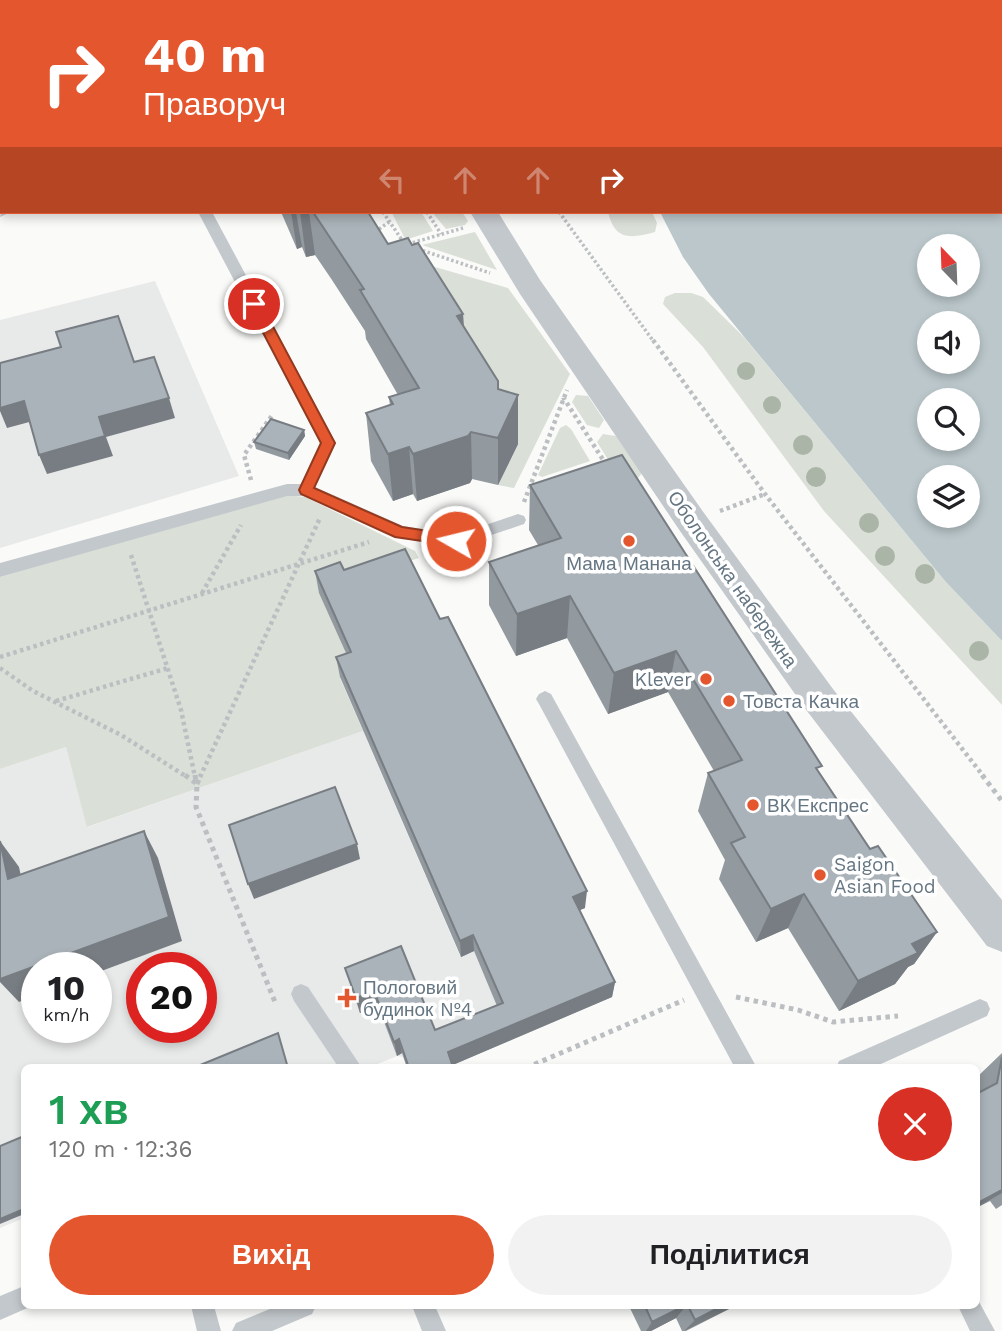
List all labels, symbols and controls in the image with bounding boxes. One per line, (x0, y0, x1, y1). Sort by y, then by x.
text: 40 m (143, 26, 266, 84)
icon: right (28, 28, 119, 119)
text: Праворуч (143, 85, 286, 123)
icon: left (373, 161, 411, 199)
icon: ahead (446, 161, 484, 199)
icon: ahead (519, 161, 557, 199)
icon: right (592, 161, 630, 199)
north arrow (917, 234, 980, 298)
map controls (917, 234, 980, 528)
pin (224, 274, 284, 334)
icon: arrive (235, 285, 273, 323)
button: sound (917, 311, 980, 374)
button: search (917, 388, 980, 451)
button: layers (917, 465, 980, 528)
street label: Оболонська набережна (663, 487, 803, 672)
position arrow (419, 504, 493, 578)
marker: Мама Манана (621, 533, 637, 549)
place label: Мама Манана (566, 552, 692, 575)
place label: Klever (634, 668, 692, 691)
marker: Klever (698, 671, 714, 687)
place label: Товста Качка (743, 690, 859, 713)
marker: Товста Качка (721, 693, 737, 709)
place label: ВК Експрес (767, 794, 869, 817)
marker: ВК Експрес (745, 797, 761, 813)
place label: Saigon Asian Food (834, 853, 936, 898)
marker: Saigon Asian Food (812, 867, 828, 883)
speed limit sign: 20 (126, 952, 217, 1043)
text: 10 (48, 967, 85, 1009)
place label: Пологовий будинок №4 (363, 976, 472, 1021)
marker: Пологовий будинок №4 (337, 988, 357, 1008)
text: km/h (43, 1004, 90, 1025)
text: 1 хв (49, 1085, 129, 1134)
button: close (878, 1087, 952, 1161)
text: 120 m · 12:36 (49, 1136, 192, 1163)
button: Вихід (49, 1215, 494, 1295)
button: Поділитися (508, 1215, 952, 1295)

